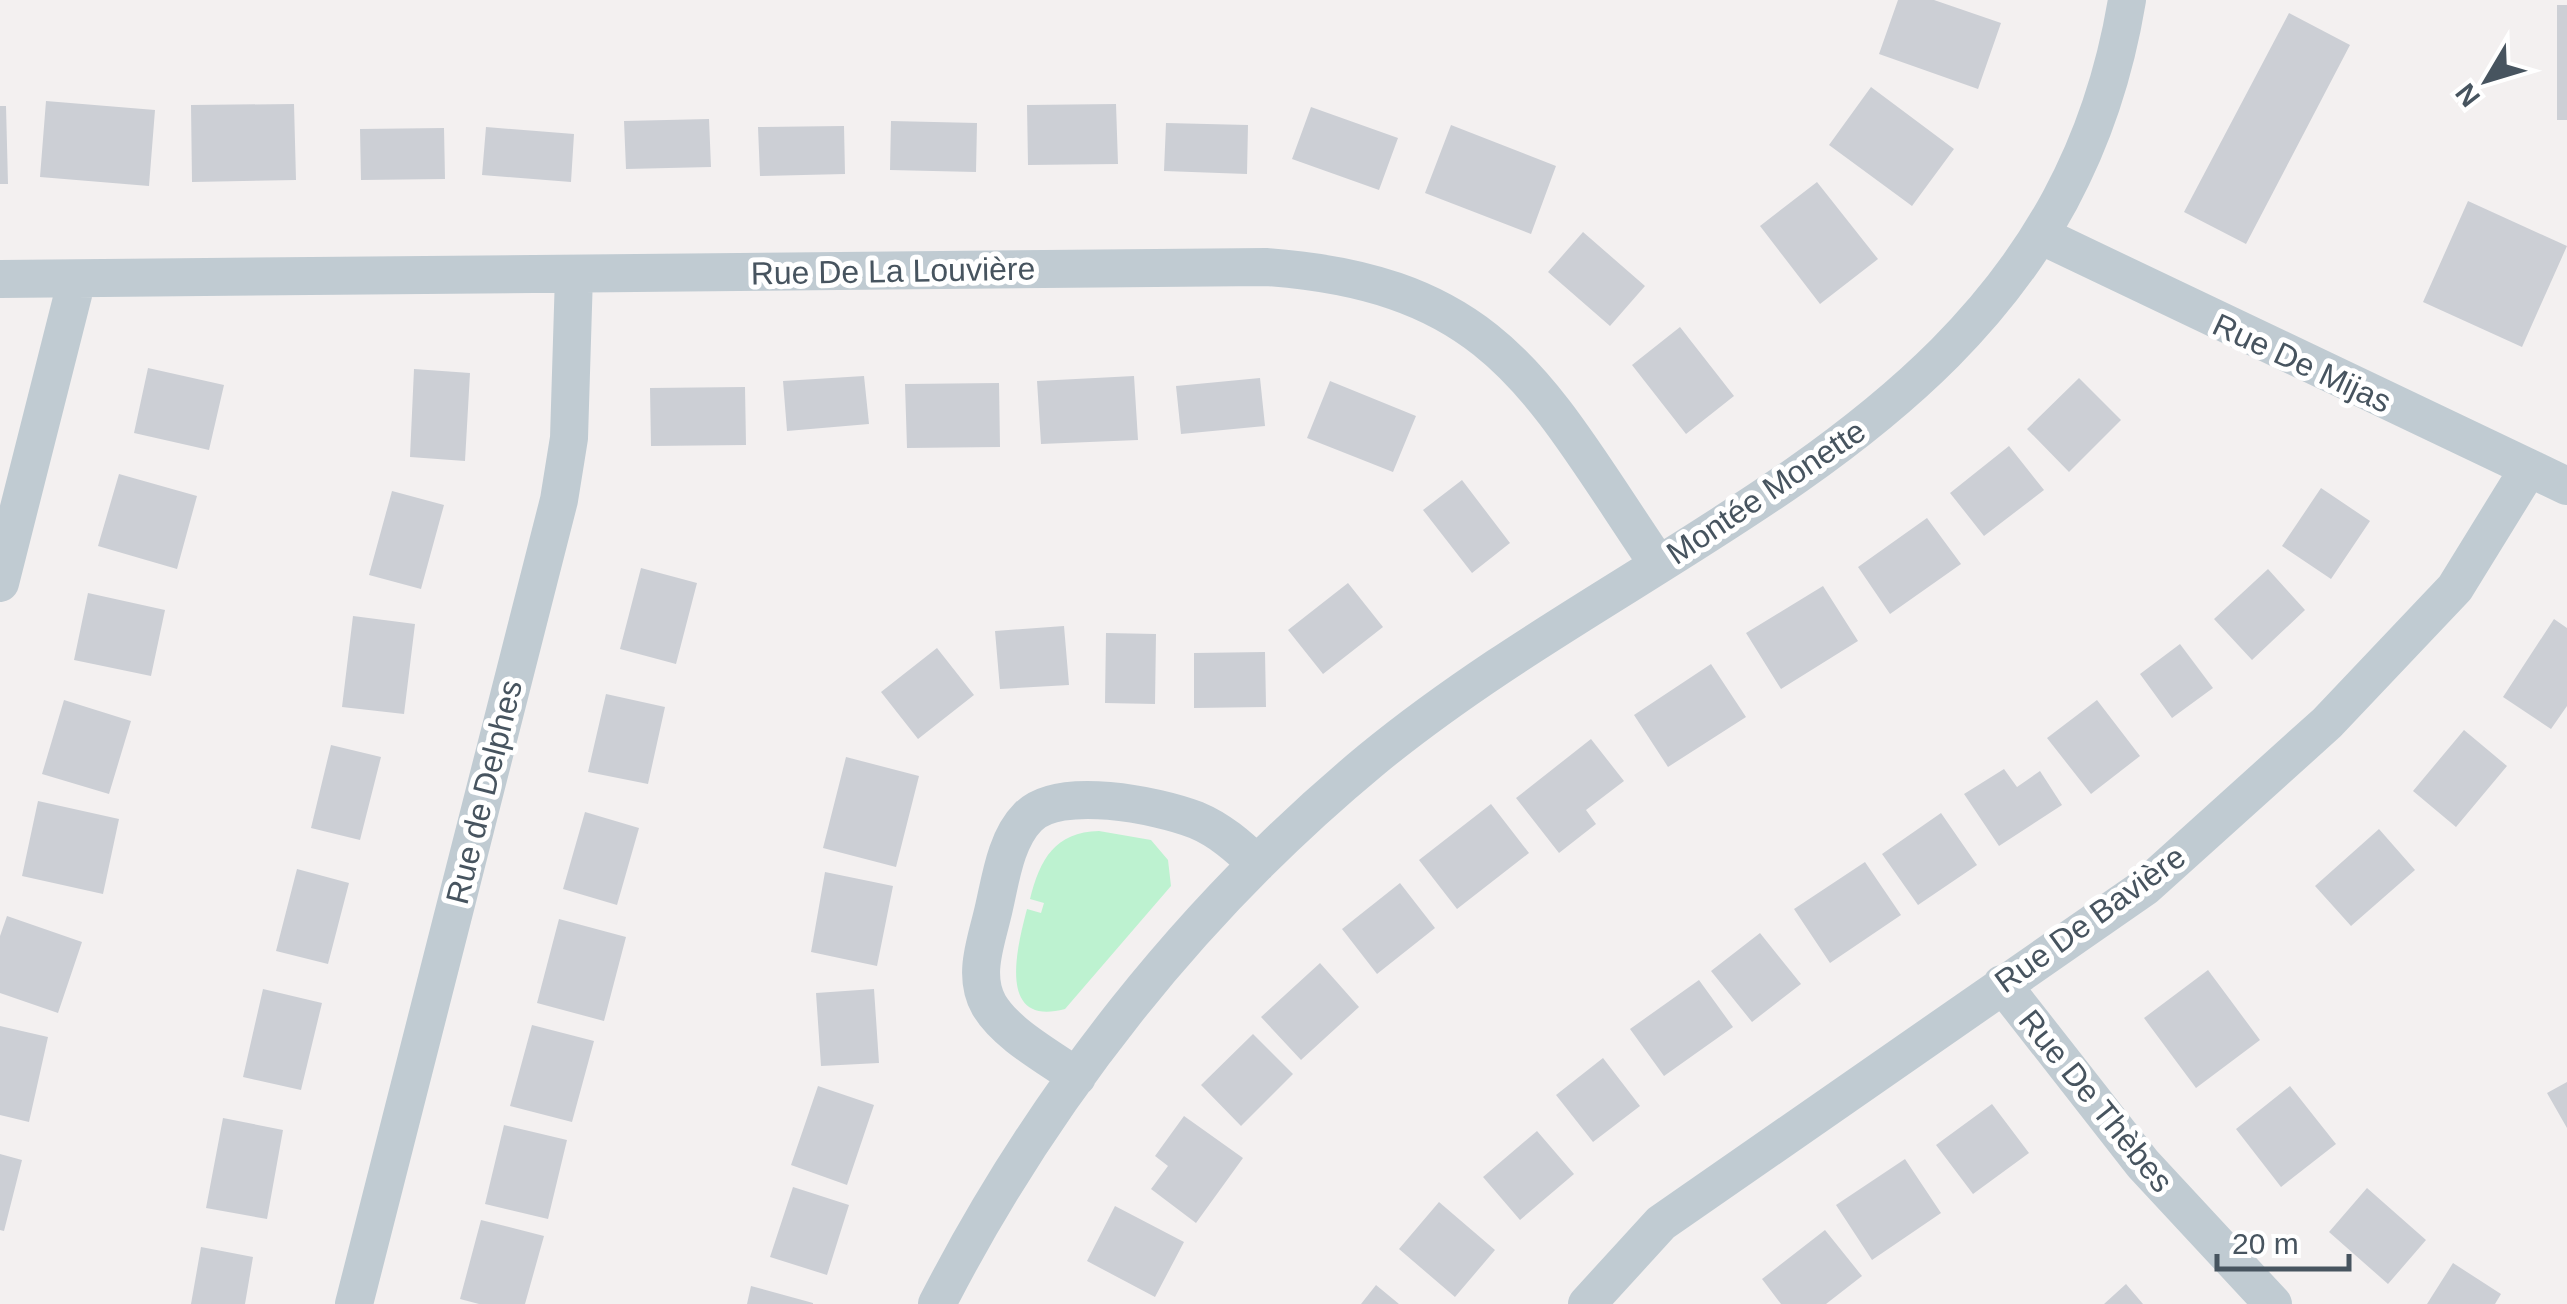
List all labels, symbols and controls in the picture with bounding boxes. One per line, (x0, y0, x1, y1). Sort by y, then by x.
north arrow (2437, 30, 2537, 130)
text: N (2449, 78, 2486, 113)
street label: Rue De La Louvière (750, 251, 1036, 291)
street label: Rue De Mijas (2207, 306, 2397, 420)
street label: Montée Monette (1660, 412, 1872, 572)
street label: Rue de Delphes (439, 676, 529, 908)
street label: Rue De Bavière (1988, 838, 2192, 1000)
street label: Rue De Thèbes (2012, 1003, 2180, 1199)
scale bar (2217, 1209, 2350, 1271)
text: 20 m (2232, 1227, 2299, 1260)

